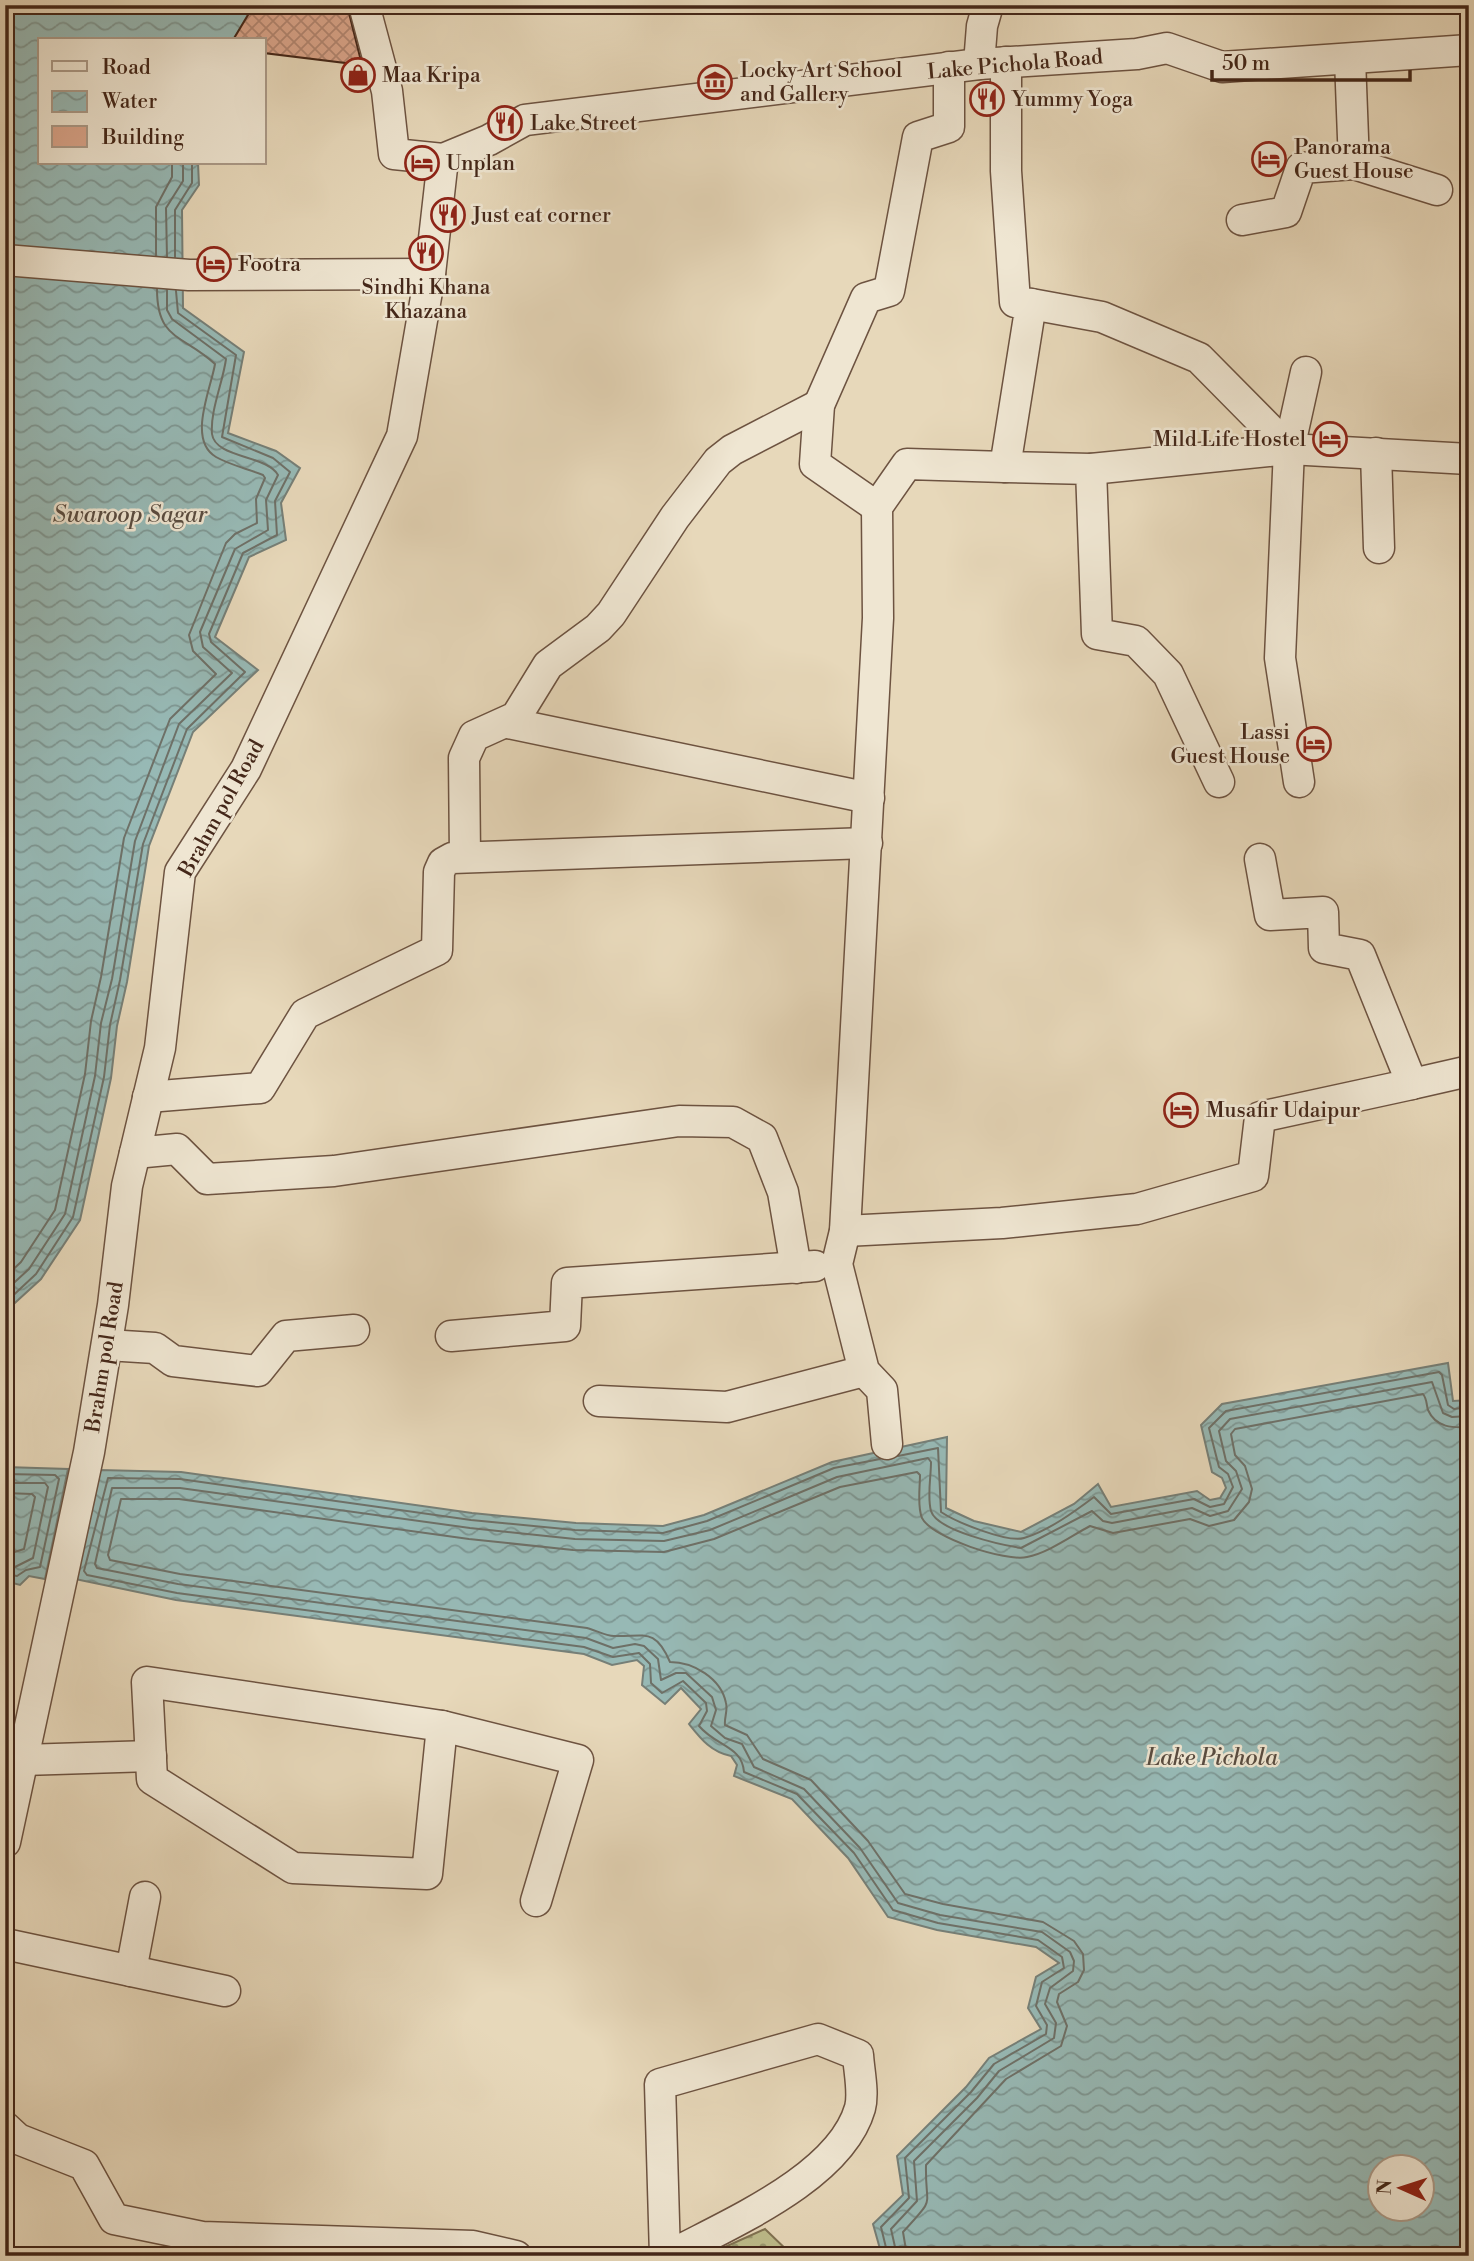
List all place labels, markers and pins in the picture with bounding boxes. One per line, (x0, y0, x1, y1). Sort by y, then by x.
shop icon: Maa Kripa (339, 56, 377, 94)
place label: Locky Art School and Gallery (740, 58, 902, 108)
place label: Maa Kripa (382, 63, 481, 89)
museum icon: Locky Art School and Gallery (696, 63, 734, 101)
restaurant icon: Yummy Yoga (968, 80, 1006, 118)
place label: Yummy Yoga (1011, 87, 1133, 113)
restaurant icon: Lake Street (486, 104, 524, 142)
place label: Lake Street (530, 111, 638, 137)
place label: Panorama Guest House (1294, 135, 1414, 185)
hotel icon: Panorama Guest House (1250, 140, 1288, 178)
hotel icon: Unplan (403, 144, 441, 182)
place label: Unplan (446, 151, 515, 177)
restaurant icon: Just eat corner (429, 196, 467, 234)
place label: Just eat corner (471, 203, 611, 229)
restaurant icon: Sindhi Khana Khazana (407, 234, 445, 272)
hotel icon: Footra (195, 245, 233, 283)
place label: Footra (238, 252, 301, 278)
place label: Sindhi Khana Khazana (362, 275, 491, 325)
hotel icon: Mild Life Hostel (1311, 420, 1349, 458)
place label: Mild Life Hostel (1153, 427, 1306, 453)
place label: Lassi Guest House (1170, 720, 1290, 770)
hotel icon: Lassi Guest House (1295, 725, 1333, 763)
hotel icon: Musafir Udaipur (1162, 1091, 1200, 1129)
place label: Musafir Udaipur (1206, 1098, 1360, 1124)

